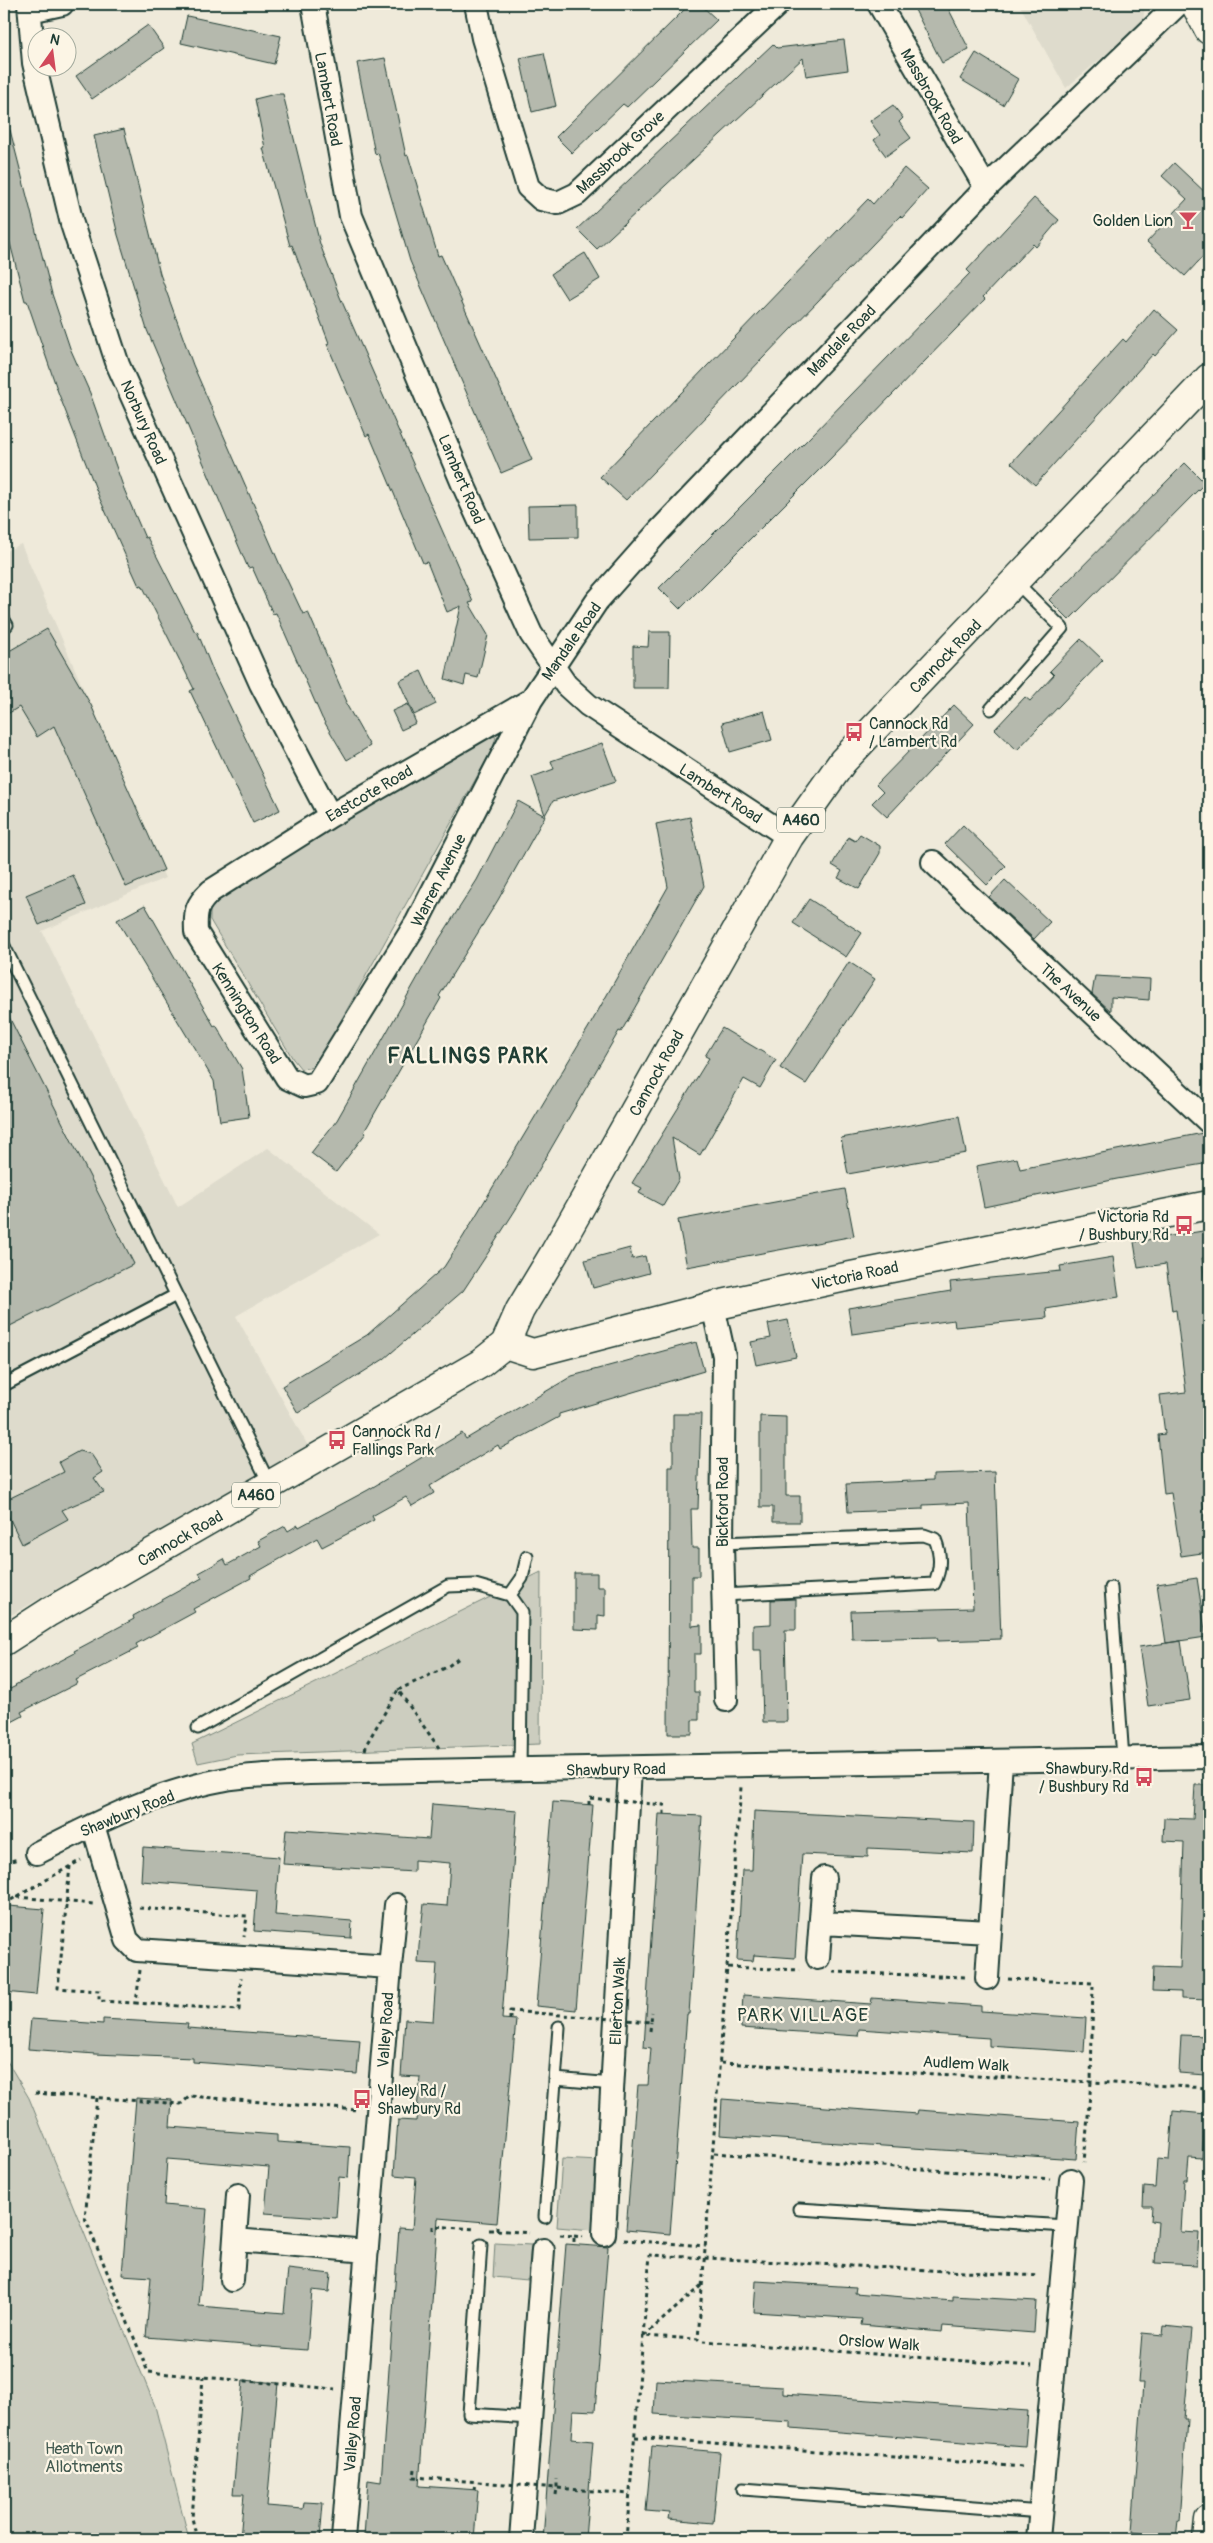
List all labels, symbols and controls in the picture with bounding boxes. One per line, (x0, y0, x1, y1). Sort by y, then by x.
north arrow (28, 28, 78, 78)
text: N (48, 30, 62, 49)
street label: Massbrook Road (896, 45, 967, 148)
street label: Lambert Road (310, 51, 346, 148)
street label: Massbrook Grove (572, 107, 669, 199)
bar icon: Golden Lion (1177, 209, 1199, 231)
place label: Golden Lion (1093, 211, 1173, 231)
street label: Mandale Road (803, 301, 881, 380)
street label: Norbury Road (116, 377, 171, 468)
street label: Lambert Road (433, 432, 489, 527)
street label: Mandale Road (537, 599, 606, 685)
street label: Cannock Road (905, 615, 986, 698)
place label: Cannock Rd / Lambert Rd (869, 714, 957, 752)
bus stop icon: Cannock Rd / Lambert Rd (843, 721, 865, 743)
street label: Lambert Road (675, 760, 766, 828)
street label: Eastcote Road (322, 761, 417, 827)
road number: A460 (777, 808, 825, 832)
street label: Warren Avenue (407, 831, 471, 930)
street label: Kennington Road (207, 959, 285, 1068)
street label: The Avenue (1035, 959, 1105, 1026)
street label: Cannock Road (625, 1027, 689, 1120)
district label: FALLINGS PARK (387, 1043, 549, 1070)
place label: Victoria Rd / Bushbury Rd (1079, 1207, 1169, 1245)
bus stop icon: Victoria Rd / Bushbury Rd (1173, 1214, 1195, 1236)
street label: Victoria Road (810, 1257, 900, 1295)
place label: Cannock Rd / Fallings Park (352, 1422, 441, 1460)
bus stop icon: Cannock Rd / Fallings Park (326, 1429, 348, 1451)
street label: Bickford Road (713, 1457, 733, 1547)
road number: A460 (232, 1482, 280, 1508)
street label: Cannock Road (134, 1506, 227, 1571)
street label: Shawbury Road (566, 1759, 666, 1781)
place label: Shawbury Rd / Bushbury Rd (1039, 1759, 1129, 1797)
bus stop icon: Shawbury Rd / Bushbury Rd (1133, 1766, 1155, 1788)
street label: Shawbury Road (77, 1786, 178, 1842)
street label: Ellerton Walk (606, 1956, 630, 2046)
street label: Valley Road (373, 1991, 399, 2069)
district label: PARK VILLAGE (737, 2003, 869, 2027)
street label: Audlem Walk (922, 2052, 1010, 2076)
place label: Valley Rd / Shawbury Rd (377, 2081, 461, 2119)
bus stop icon: Valley Rd / Shawbury Rd (351, 2088, 373, 2110)
street label: Orslow Walk (838, 2330, 920, 2356)
street label: Valley Road (340, 2395, 366, 2473)
park label: Heath Town Allotments (45, 2439, 123, 2477)

